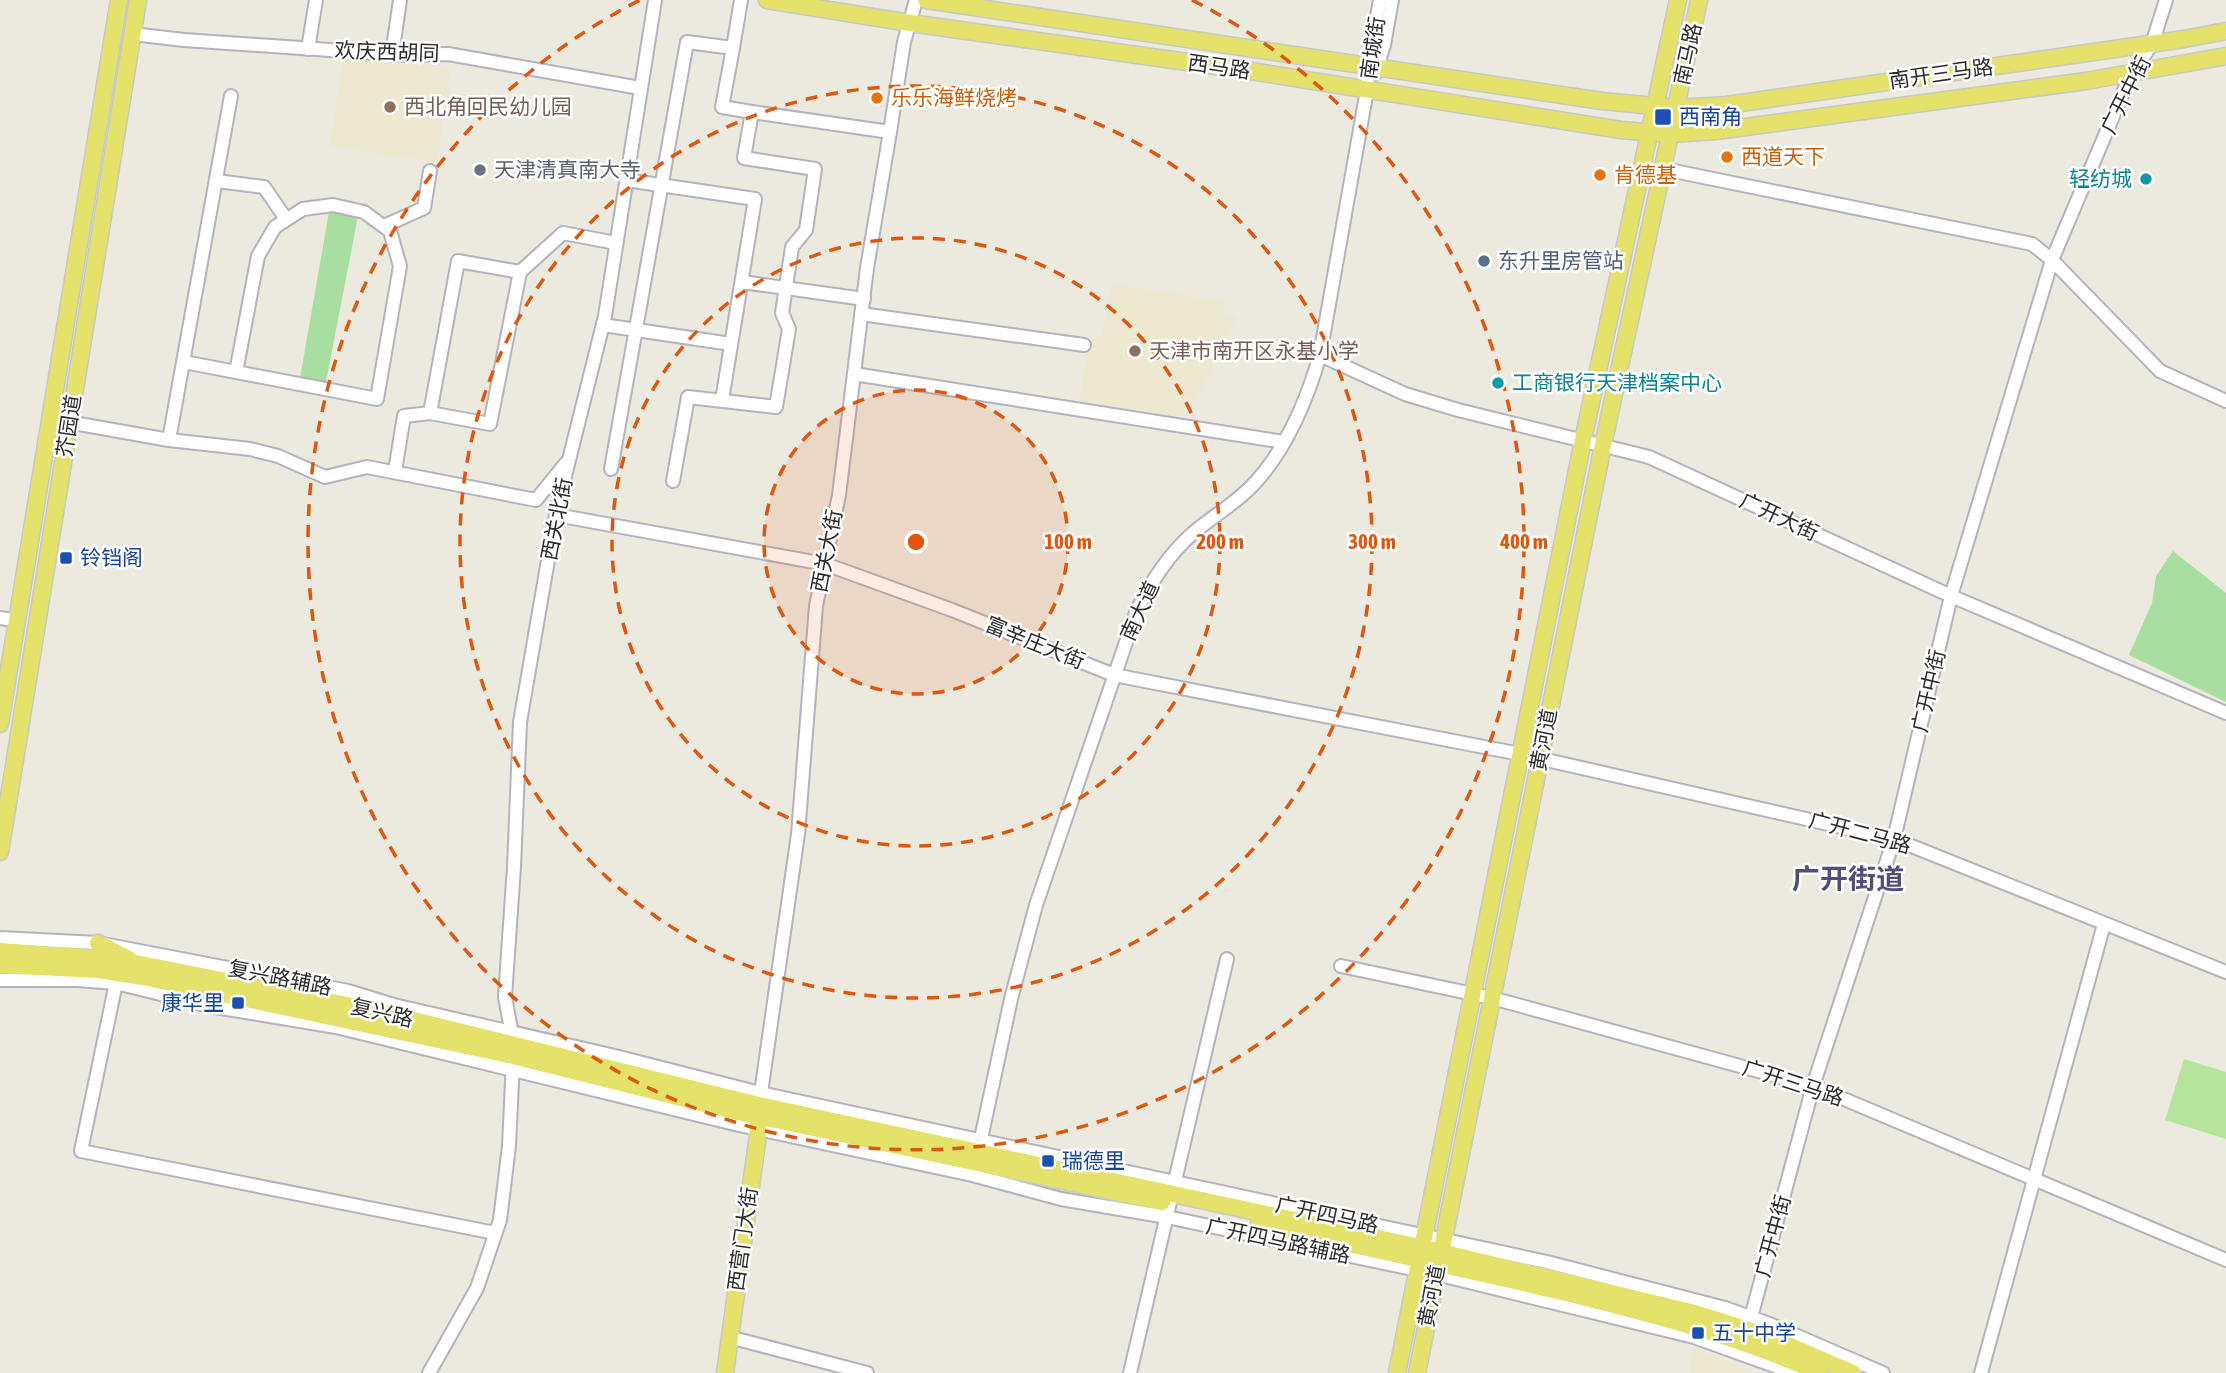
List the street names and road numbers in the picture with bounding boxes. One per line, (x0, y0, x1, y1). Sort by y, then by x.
street label: 南城街 (1356, 15, 1388, 81)
street label: 南马路 (1669, 20, 1705, 87)
street label: 欢庆西胡同 (334, 37, 440, 65)
street label: 西马路 (1186, 50, 1252, 82)
street label: 广开中街 (2095, 52, 2155, 137)
street label: 南开三马路 (1887, 54, 1995, 92)
street label: 芥园道 (51, 393, 85, 459)
street label: 西关北街 (536, 475, 576, 562)
street label: 广开大街 (1736, 487, 1823, 545)
street label: 西关大街 (806, 507, 846, 594)
street label: 南大道 (1115, 577, 1163, 644)
street label: 富辛庄大街 (982, 611, 1089, 673)
street label: 广开中街 (1907, 647, 1949, 734)
street label: 黄河道 (1525, 707, 1561, 773)
street label: 广开二马路 (1806, 807, 1914, 857)
street label: 复兴路辅路 (226, 955, 334, 999)
street label: 复兴路 (349, 993, 416, 1031)
street label: 广开三马路 (1740, 1054, 1847, 1110)
street label: 西营门大街 (723, 1185, 761, 1293)
street label: 广开四马路 (1273, 1191, 1381, 1237)
street label: 广开中街 (1750, 1192, 1794, 1279)
street label: 广开四马路辅路 (1204, 1213, 1353, 1267)
street label: 黄河道 (1413, 1263, 1449, 1329)

